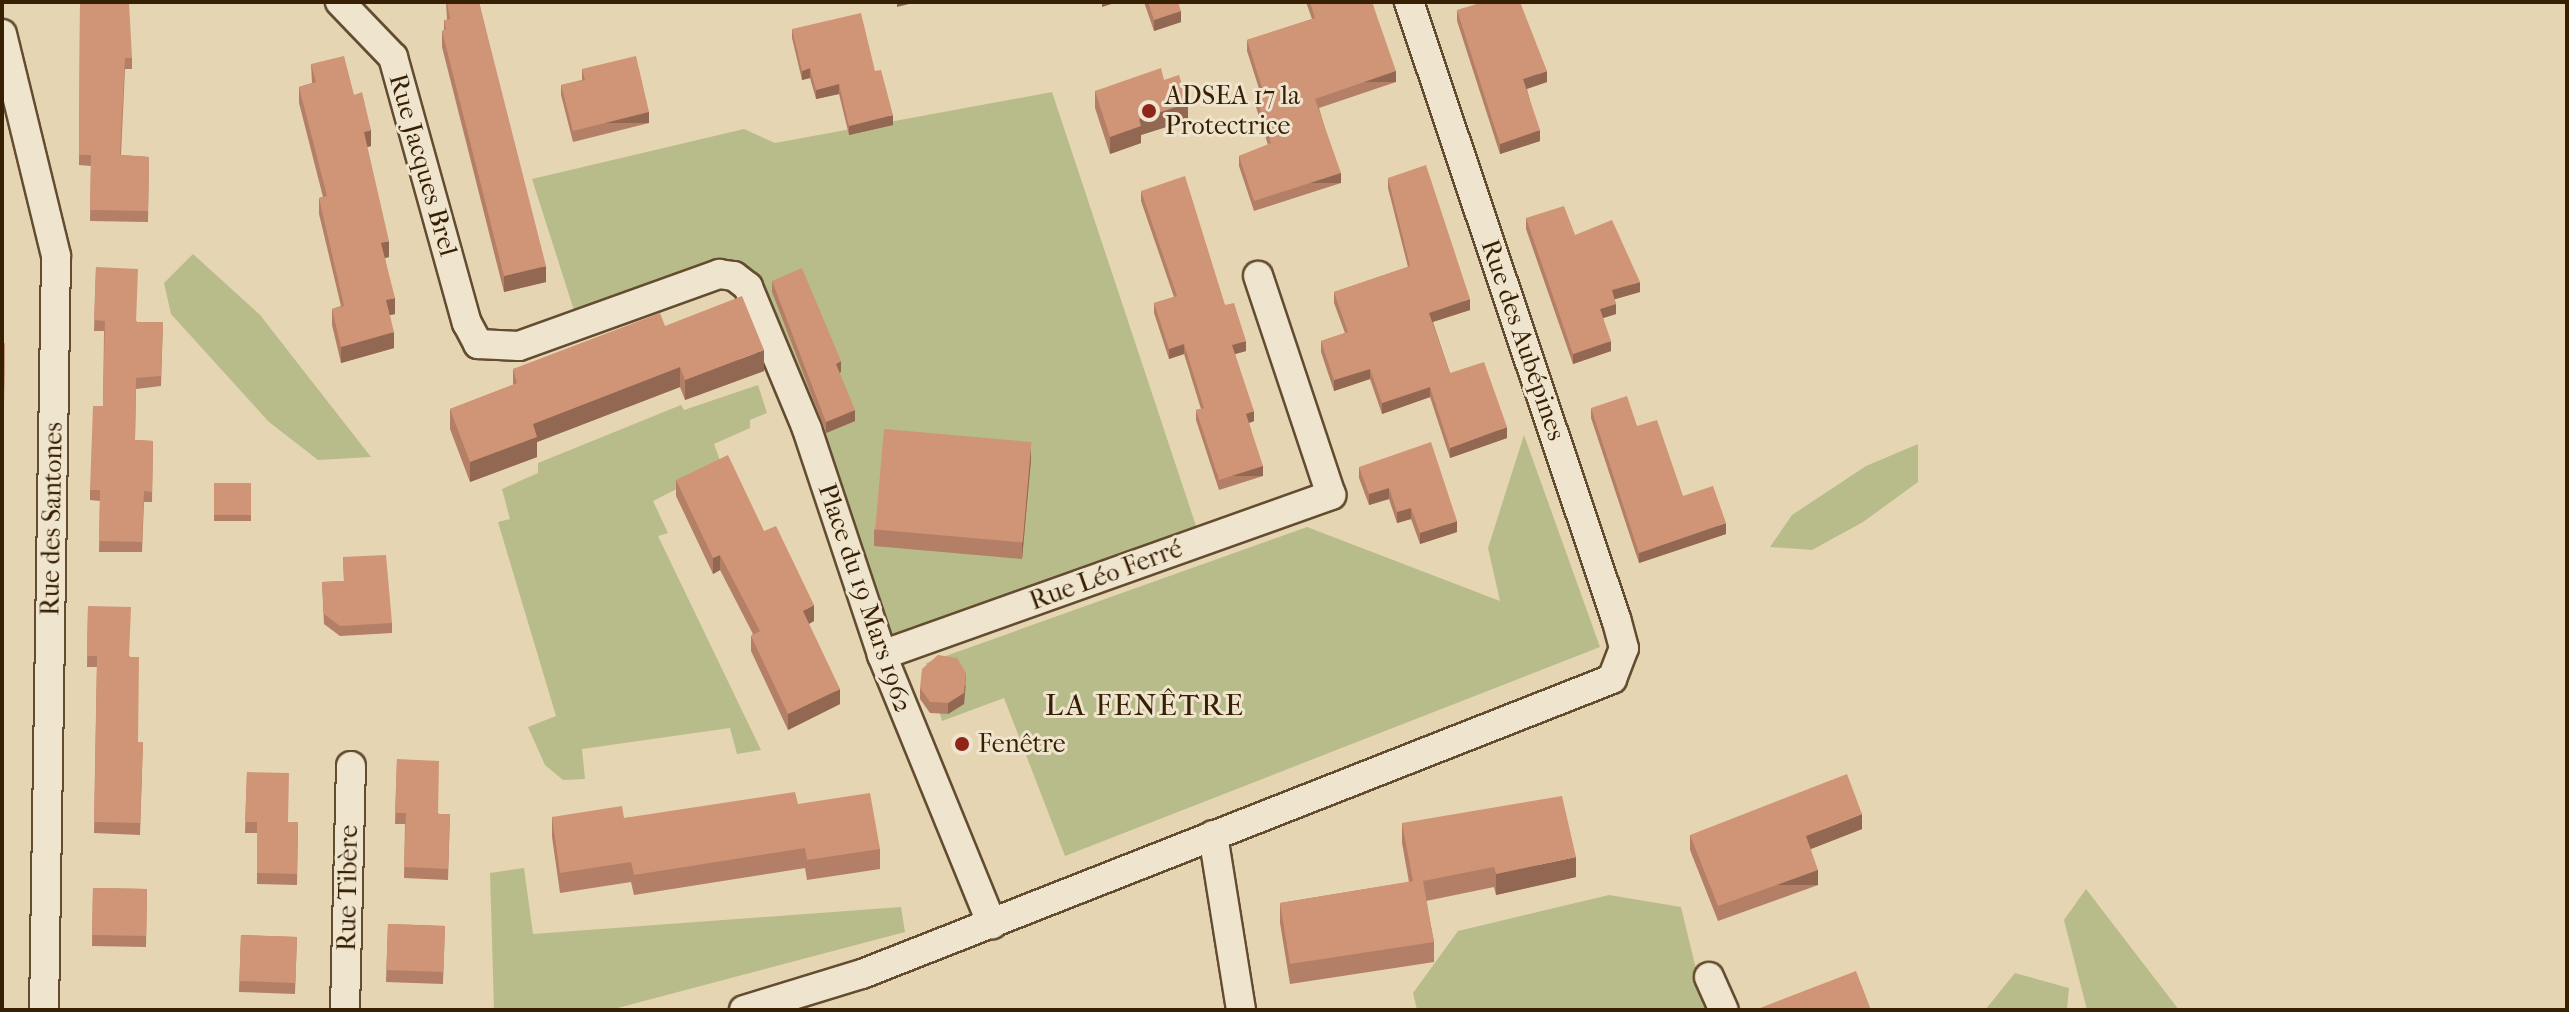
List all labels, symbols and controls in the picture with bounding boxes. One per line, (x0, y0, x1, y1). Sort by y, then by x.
street label: Rue Jacques Brel (382, 70, 464, 260)
place label: ADSEA 17 la Protectrice (1165, 80, 1300, 142)
marker: ADSEA 17 la Protectrice (1140, 102, 1158, 120)
street label: Rue des Aubépines (1474, 235, 1572, 445)
street label: Rue des Santones (35, 422, 69, 616)
street label: Place du 19 Mars 1962 (811, 479, 919, 717)
street label: Rue Léo Ferré (1025, 533, 1187, 617)
district label: LA FENÊTRE (1045, 688, 1245, 724)
place label: Fenêtre (978, 728, 1066, 760)
marker: Fenêtre (953, 735, 971, 753)
street label: Rue Tibère (331, 825, 365, 951)

